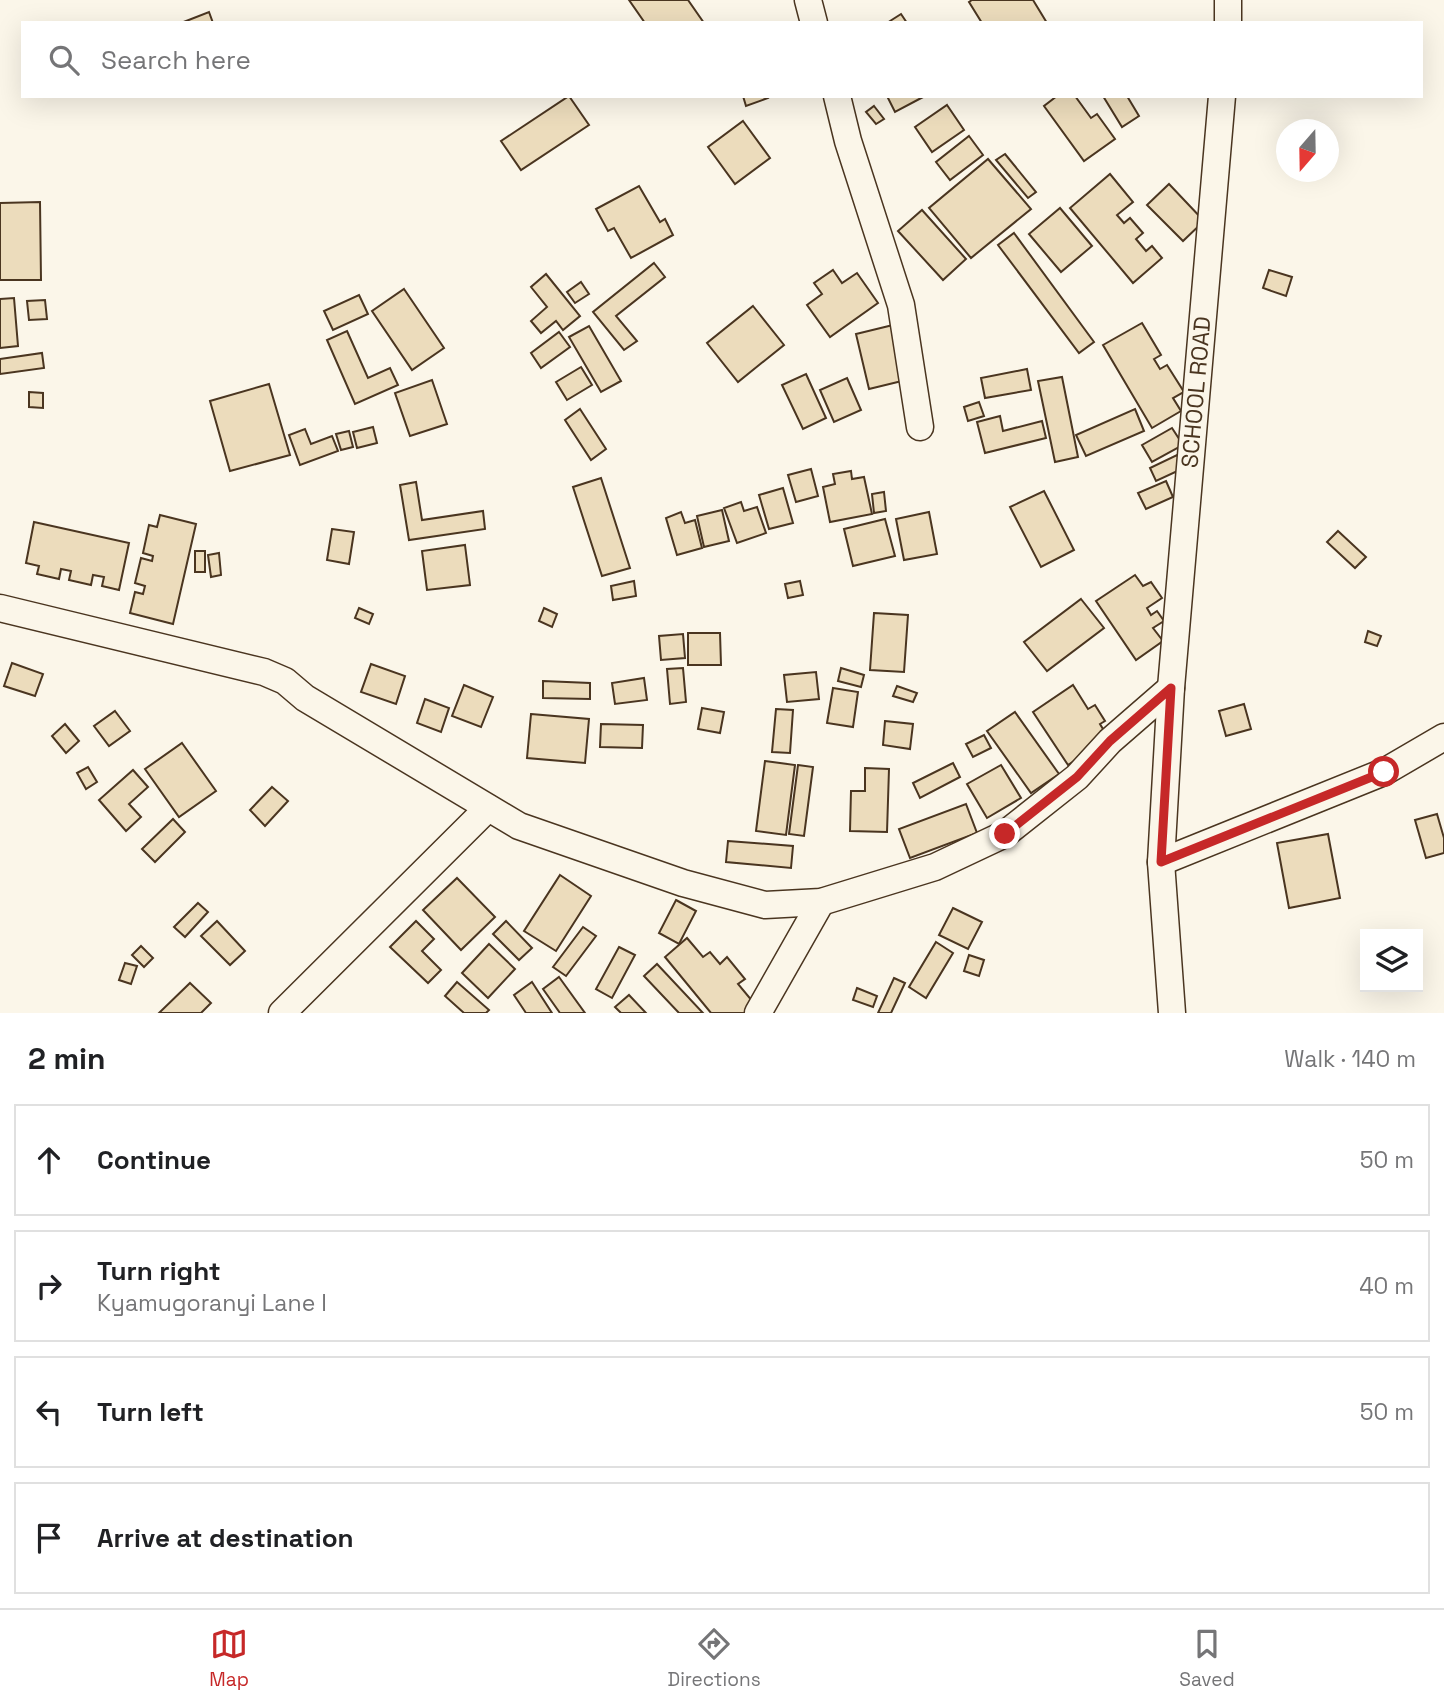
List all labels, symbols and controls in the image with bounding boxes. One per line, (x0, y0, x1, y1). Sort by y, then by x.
search box (21, 21, 1423, 98)
icon: search (45, 41, 83, 79)
text: Search here (101, 43, 251, 77)
north arrow (1276, 119, 1339, 182)
street label: SCHOOL ROAD (1174, 315, 1218, 469)
route start (1368, 756, 1399, 787)
route end (989, 818, 1020, 849)
map controls (1360, 929, 1423, 992)
button: layers (1360, 929, 1423, 992)
text: 2 min (28, 1039, 106, 1078)
text: Walk · 140 m (1284, 1044, 1416, 1074)
icon: ahead (30, 1141, 68, 1179)
text: Continue (97, 1143, 211, 1177)
text: 50 m (1360, 1145, 1414, 1175)
text: Turn right (97, 1254, 221, 1288)
icon: right (30, 1267, 68, 1305)
text: 40 m (1359, 1271, 1414, 1301)
text: Kyamugoranyi Lane I (97, 1288, 327, 1318)
icon: left (30, 1393, 68, 1431)
text: Turn left (97, 1395, 204, 1429)
text: 50 m (1360, 1397, 1414, 1427)
icon: arrive (30, 1519, 68, 1557)
text: Arrive at destination (97, 1521, 354, 1555)
tab: Map (209, 1625, 249, 1692)
tab: Directions (668, 1625, 761, 1692)
tab: Saved (1179, 1625, 1235, 1692)

